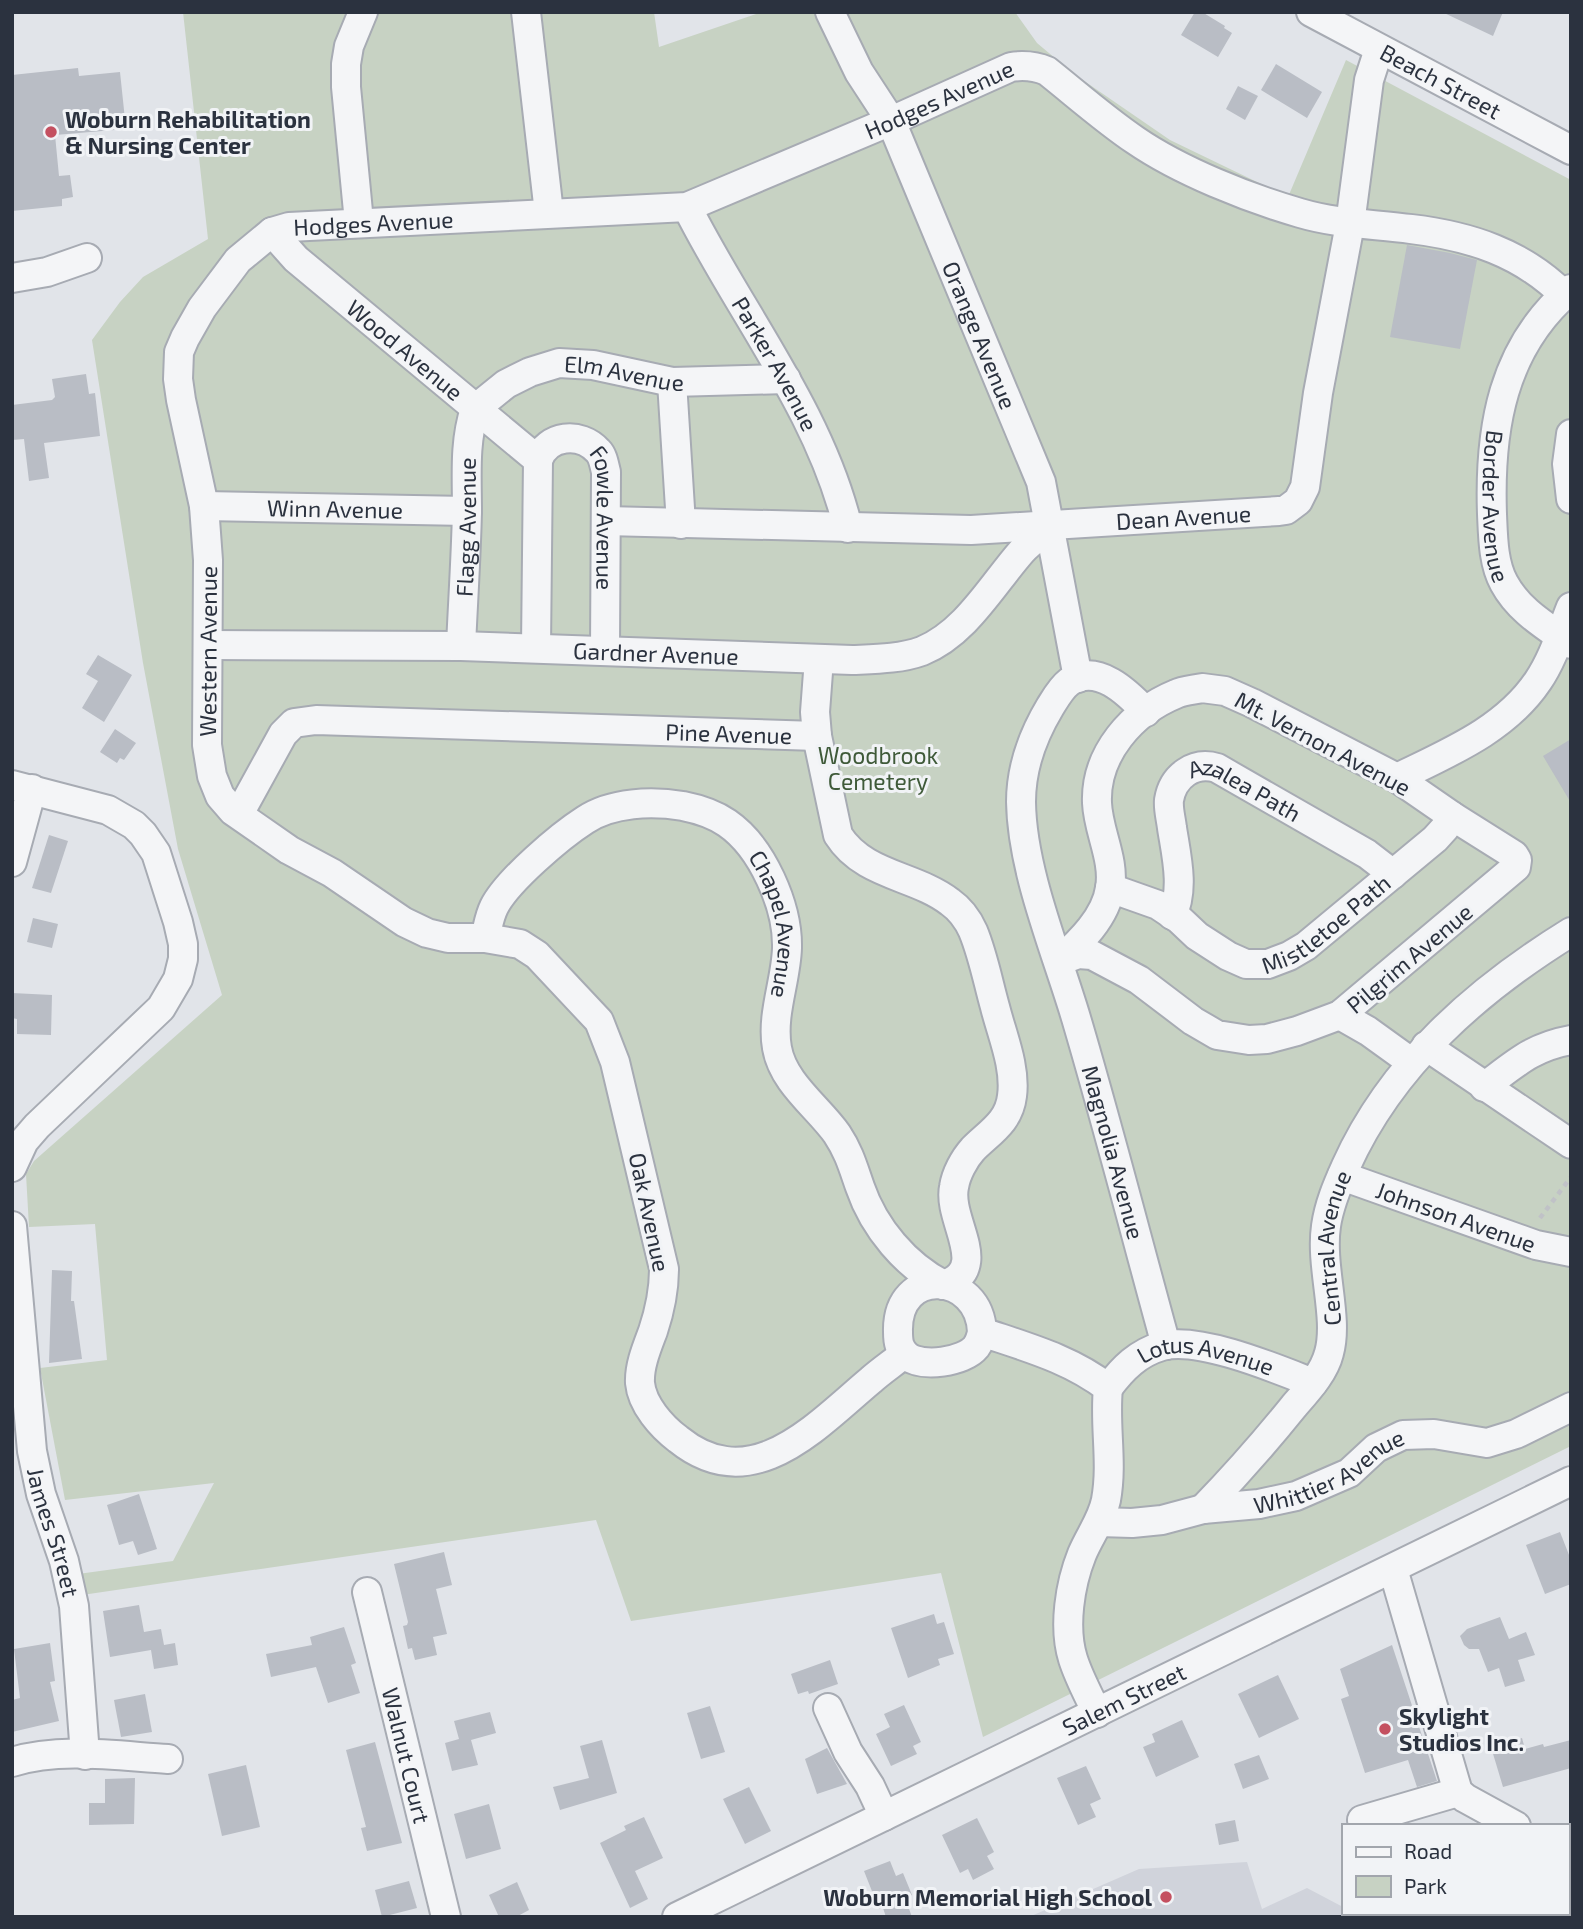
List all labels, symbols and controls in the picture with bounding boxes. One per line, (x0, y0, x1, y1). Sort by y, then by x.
street label: Beach Street (1376, 37, 1506, 125)
street label: Hodges Avenue (860, 54, 1018, 145)
place label: Woburn Rehabilitation & Nursing Center (65, 105, 311, 159)
marker: Woburn Rehabilitation & Nursing Center (43, 124, 59, 140)
street label: Hodges Avenue (293, 205, 454, 241)
street label: Orange Avenue (937, 257, 1023, 413)
street label: Parker Avenue (726, 291, 824, 435)
street label: Wood Avenue (341, 293, 469, 406)
street label: Elm Avenue (563, 349, 684, 396)
street label: Border Avenue (1478, 428, 1516, 586)
street label: Fowle Avenue (585, 439, 620, 590)
street label: Flagg Avenue (449, 457, 481, 597)
street label: Winn Avenue (267, 493, 403, 524)
street label: Dean Avenue (1115, 499, 1252, 535)
street label: Western Avenue (193, 566, 222, 737)
street label: Gardner Avenue (573, 636, 739, 670)
street label: Mt. Vernon Avenue (1230, 685, 1416, 801)
street label: Pine Avenue (665, 717, 793, 749)
park label: Woodbrook Cemetery (818, 741, 939, 795)
street label: Azalea Path (1184, 752, 1306, 827)
street label: Chapel Avenue (744, 845, 801, 1001)
street label: Mistletoe Path (1257, 868, 1396, 979)
street label: Pilgrim Avenue (1340, 897, 1478, 1019)
street label: Magnolia Avenue (1076, 1062, 1151, 1242)
street label: Oak Avenue (624, 1150, 676, 1274)
street label: Central Avenue (1311, 1166, 1356, 1326)
street label: Johnson Avenue (1372, 1175, 1540, 1258)
street label: Lotus Avenue (1132, 1330, 1278, 1381)
street label: Whittier Avenue (1251, 1423, 1408, 1519)
street label: James Street (22, 1465, 86, 1600)
street label: Salem Street (1057, 1657, 1190, 1741)
street label: Walnut Court (377, 1685, 437, 1826)
place label: Skylight Studios Inc. (1399, 1702, 1524, 1756)
marker: Skylight Studios Inc. (1377, 1721, 1393, 1737)
legend (1342, 1824, 1569, 1915)
text: Road (1404, 1838, 1452, 1863)
text: Park (1404, 1873, 1447, 1898)
place label: Woburn Memorial High School (823, 1883, 1152, 1911)
marker: Woburn Memorial High School (1158, 1889, 1174, 1905)

